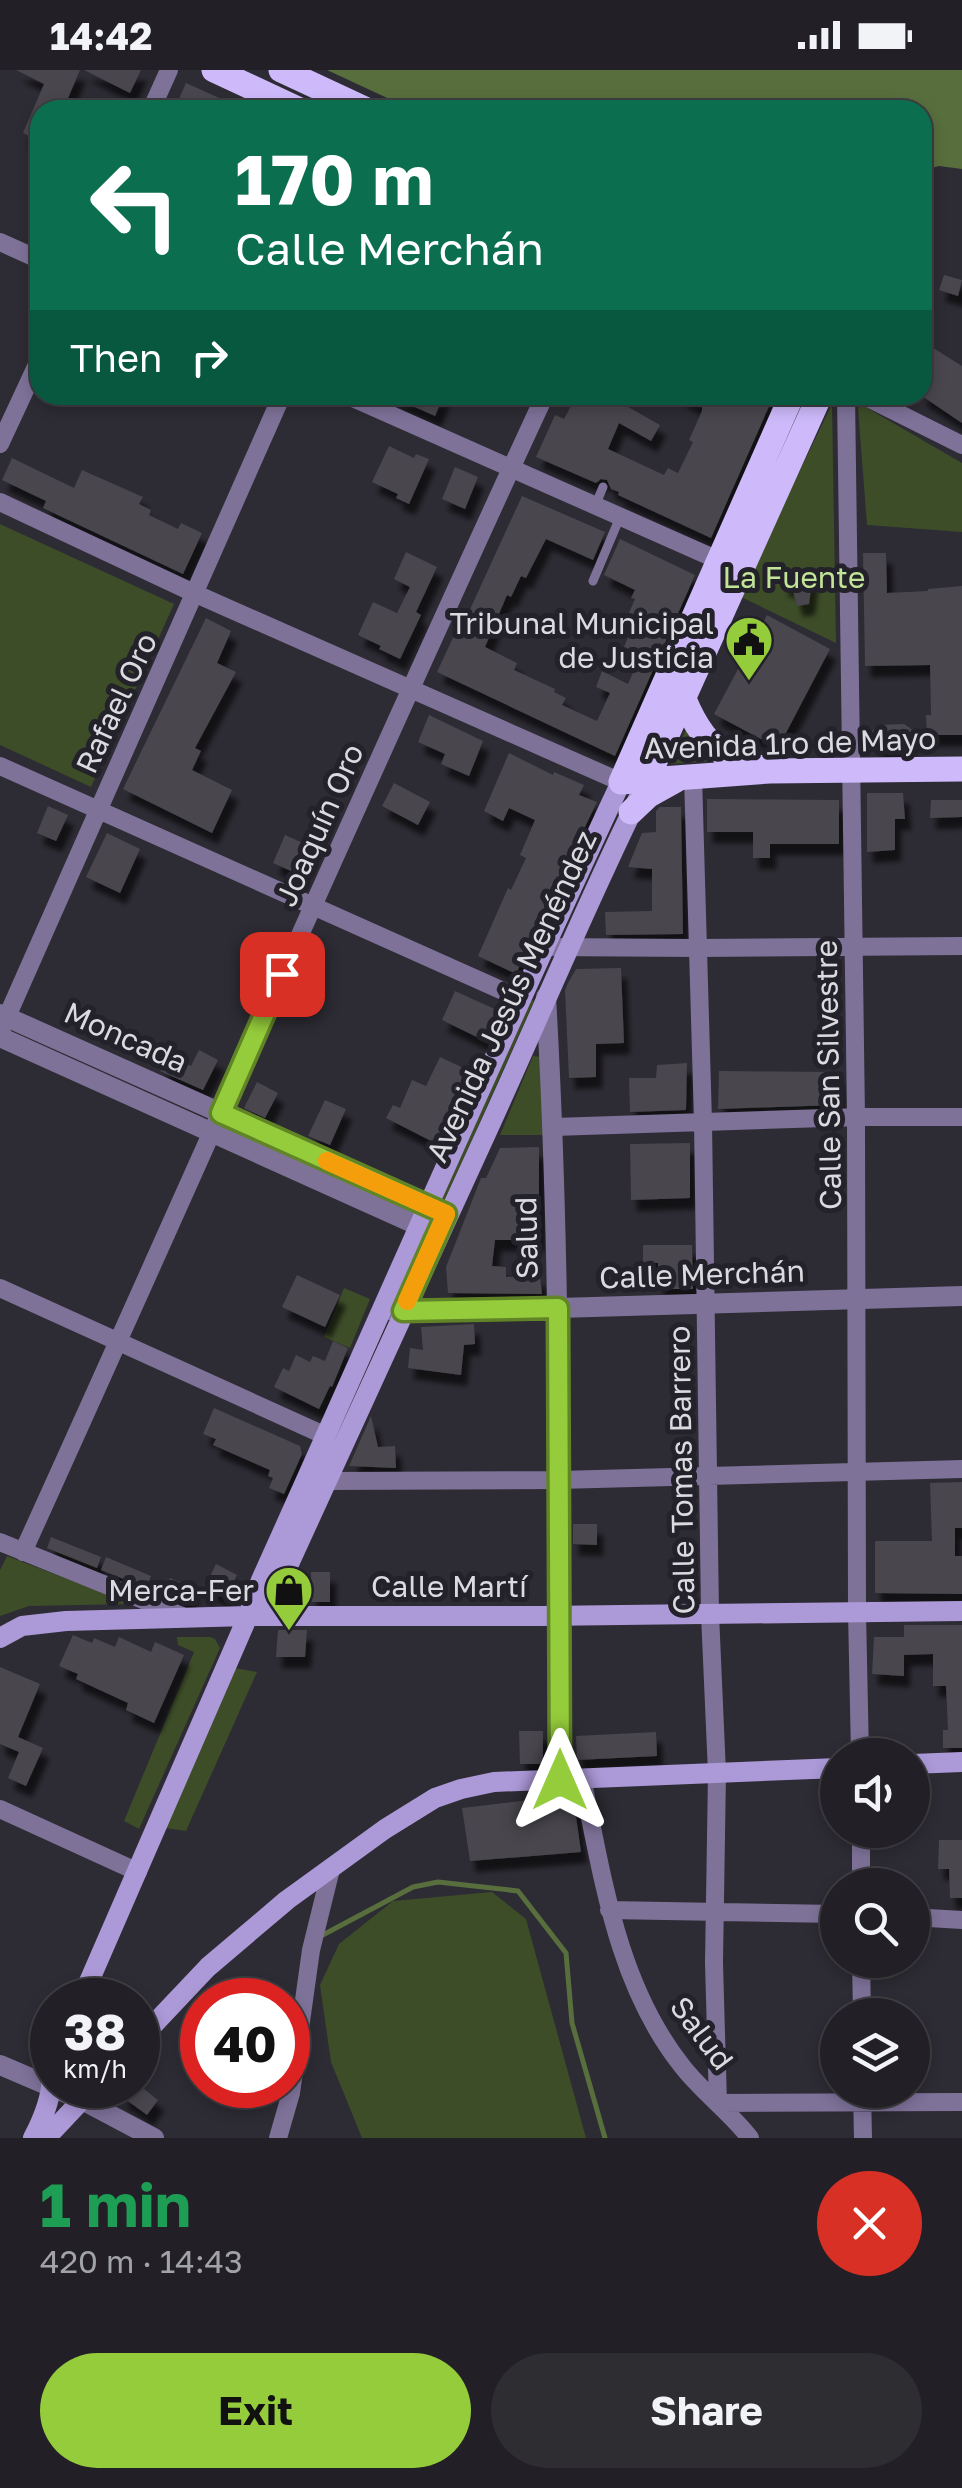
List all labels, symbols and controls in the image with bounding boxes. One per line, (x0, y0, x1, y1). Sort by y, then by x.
text: 14:42 (50, 13, 152, 58)
text: 170 m (235, 136, 433, 220)
icon: left (70, 140, 200, 270)
text: Calle Merchán (235, 221, 544, 275)
icon: right (182, 330, 237, 385)
text: Then (70, 335, 162, 380)
park label: La Fuente (723, 559, 865, 595)
place label: Tribunal Municipal de Justicia (449, 605, 714, 675)
public building icon: Tribunal Municipal de Justicia (723, 614, 775, 682)
street label: Rafael Oro (68, 627, 164, 779)
street label: Avenida 1ro de Mayo (643, 720, 937, 766)
street label: Joaquín Oro (267, 738, 371, 912)
street label: Avenida Jesús Menéndez (418, 825, 604, 1167)
pin (240, 932, 325, 1017)
street label: Calle San Silvestre (808, 940, 848, 1210)
icon: arrive (255, 947, 310, 1002)
street label: Moncada (59, 994, 193, 1080)
street label: Salud (507, 1197, 545, 1279)
street label: Calle Merchán (598, 1252, 806, 1296)
street label: Calle Tomas Barrero (660, 1325, 702, 1615)
shop icon: Merca-Fer (263, 1564, 315, 1632)
street label: Calle Martí (371, 1568, 529, 1604)
place label: Merca-Fer (108, 1572, 254, 1608)
position arrow (508, 1728, 612, 1832)
map controls (820, 1738, 930, 2108)
button: sound (820, 1738, 930, 1848)
button: search (820, 1868, 930, 1978)
speed limit sign: 40 (180, 1978, 310, 2108)
street label: Salud (663, 1989, 741, 2077)
button: layers (820, 1998, 930, 2108)
text: 38 (64, 2001, 126, 2061)
text: km/h (63, 2053, 127, 2084)
text: 1 min (40, 2168, 191, 2240)
button: close (817, 2171, 922, 2276)
text: 420 m · 14:43 (40, 2242, 243, 2280)
button: Exit (40, 2353, 471, 2468)
button: Share (491, 2353, 922, 2468)

